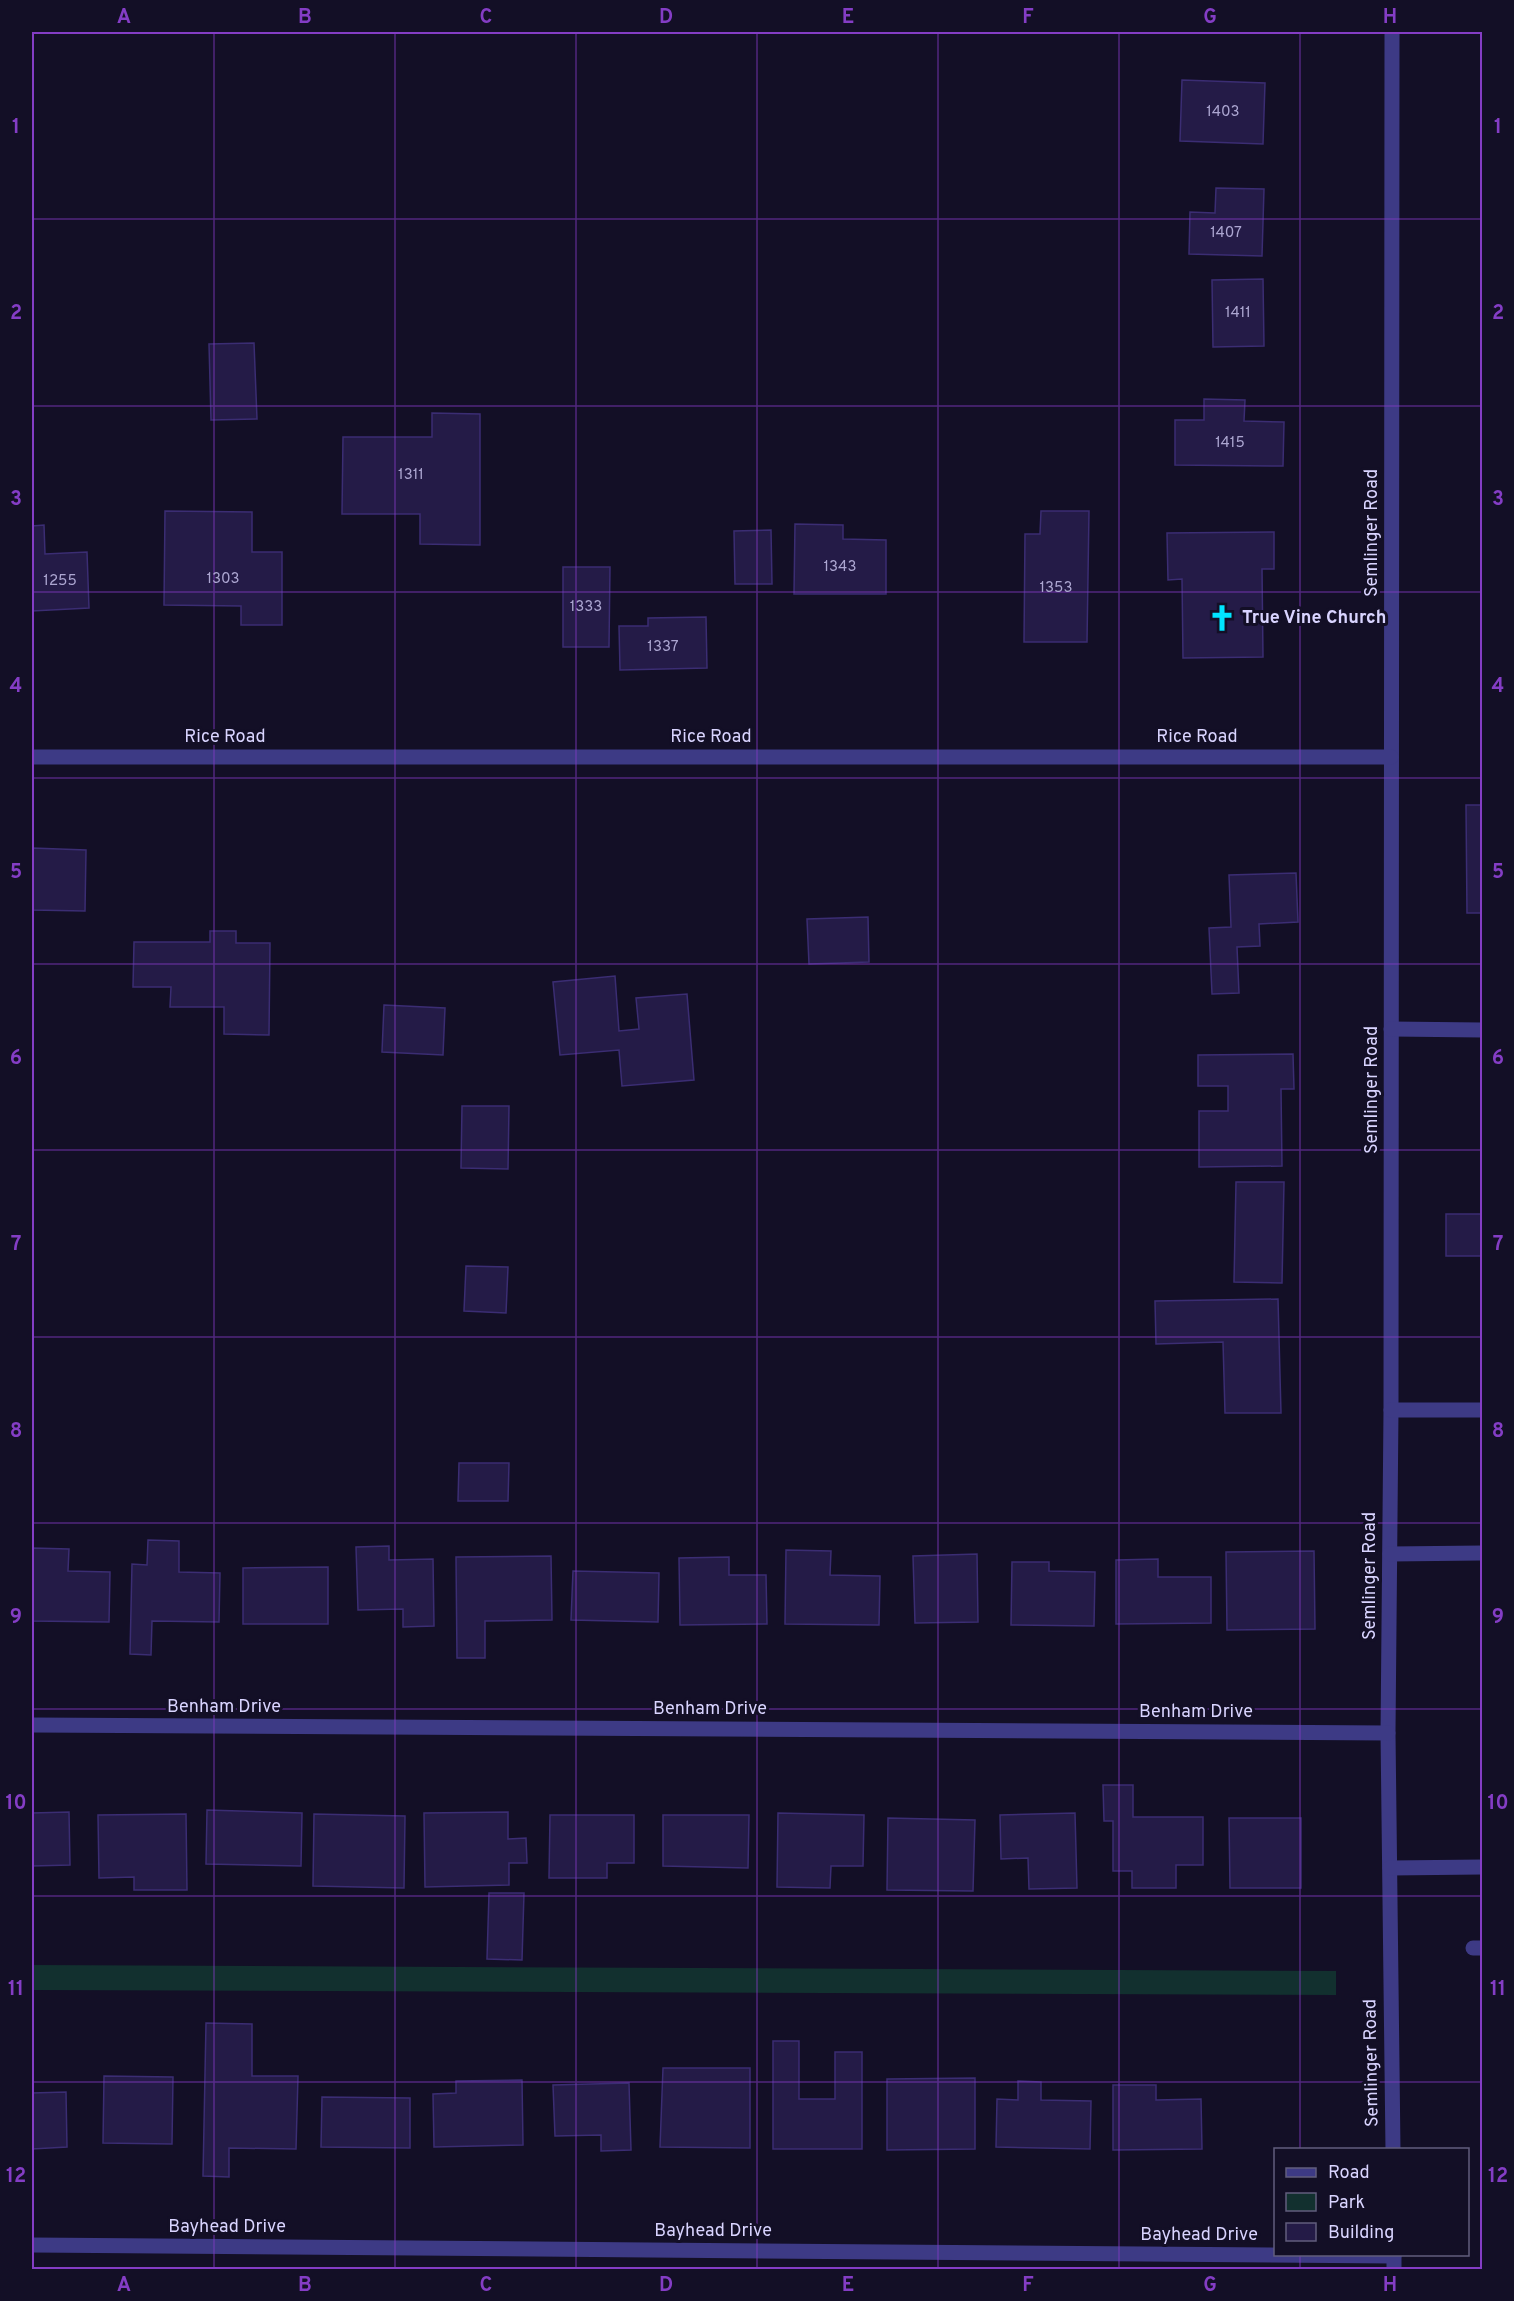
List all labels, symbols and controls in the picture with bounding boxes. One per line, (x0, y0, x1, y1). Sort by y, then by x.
text: A (117, 5, 131, 31)
text: B (298, 5, 312, 31)
text: C (480, 5, 492, 31)
text: D (659, 5, 673, 31)
text: E (842, 5, 854, 31)
text: F (1022, 5, 1034, 31)
text: G (1203, 5, 1217, 31)
text: H (1383, 5, 1397, 31)
house number: 1403 (1206, 103, 1240, 122)
text: 1 (12, 115, 20, 141)
text: 1 (1494, 115, 1502, 141)
house number: 1407 (1210, 224, 1242, 243)
text: 2 (10, 301, 22, 327)
text: 2 (1492, 301, 1504, 327)
house number: 1411 (1225, 304, 1251, 323)
house number: 1415 (1215, 434, 1245, 453)
house number: 1311 (398, 466, 424, 485)
street label: Semlinger Road (1361, 469, 1384, 597)
text: 3 (10, 487, 22, 513)
text: 3 (1492, 487, 1504, 513)
house number: 1343 (824, 558, 856, 577)
house number: 1303 (206, 570, 240, 589)
house number: 1255 (43, 572, 77, 591)
house number: 1353 (1040, 579, 1072, 598)
house number: 1333 (570, 598, 602, 617)
church icon: True Vine Church (1207, 603, 1237, 633)
place label: True Vine Church (1242, 607, 1386, 630)
house number: 1337 (647, 638, 679, 657)
text: 4 (10, 674, 22, 700)
text: 4 (1492, 674, 1504, 700)
street label: Rice Road (184, 726, 266, 749)
street label: Rice Road (670, 726, 752, 749)
street label: Rice Road (1156, 726, 1238, 749)
text: 5 (10, 860, 22, 886)
text: 5 (1492, 860, 1504, 886)
street label: Semlinger Road (1361, 1026, 1384, 1154)
text: 6 (10, 1046, 22, 1072)
text: 6 (1492, 1046, 1504, 1072)
text: 7 (11, 1232, 21, 1258)
text: 7 (1493, 1232, 1503, 1258)
text: 8 (10, 1419, 22, 1445)
text: 8 (1492, 1419, 1504, 1445)
street label: Semlinger Road (1359, 1512, 1382, 1640)
text: 9 (10, 1605, 22, 1631)
text: 9 (1492, 1605, 1504, 1631)
street label: Benham Drive (167, 1696, 281, 1719)
street label: Benham Drive (653, 1698, 767, 1721)
street label: Benham Drive (1139, 1701, 1253, 1724)
text: 10 (5, 1791, 27, 1817)
text: 10 (1487, 1791, 1509, 1817)
text: 11 (8, 1977, 24, 2003)
text: 11 (1490, 1977, 1506, 2003)
street label: Semlinger Road (1359, 1999, 1385, 2127)
legend (1274, 2148, 1469, 2256)
text: Road (1328, 2162, 1370, 2185)
text: 12 (6, 2164, 26, 2190)
text: 12 (1488, 2164, 1508, 2190)
text: Park (1328, 2192, 1365, 2215)
street label: Bayhead Drive (168, 2216, 286, 2239)
street label: Bayhead Drive (654, 2220, 772, 2243)
text: Building (1328, 2222, 1394, 2245)
street label: Bayhead Drive (1140, 2224, 1258, 2247)
text: A (117, 2273, 131, 2299)
text: B (298, 2273, 312, 2299)
text: C (480, 2273, 492, 2299)
text: D (659, 2273, 673, 2299)
text: E (842, 2273, 854, 2299)
text: F (1022, 2273, 1034, 2299)
text: G (1203, 2273, 1217, 2299)
text: H (1383, 2273, 1397, 2299)

